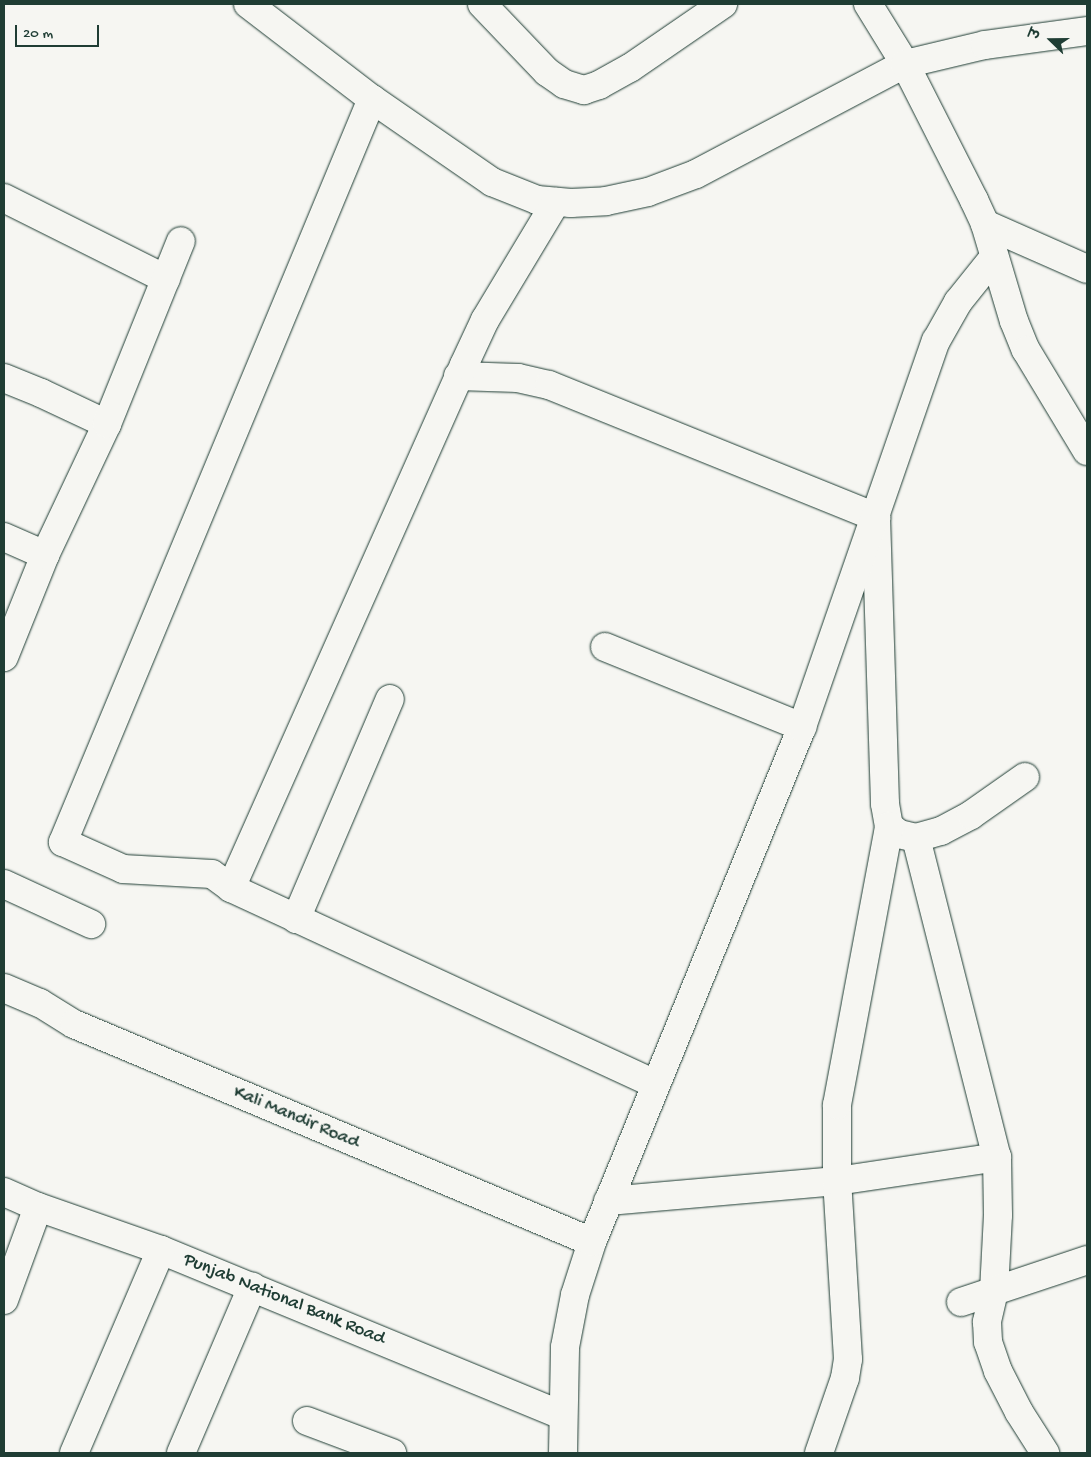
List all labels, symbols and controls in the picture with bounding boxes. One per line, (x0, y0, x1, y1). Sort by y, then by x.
scale bar (18, 15, 101, 47)
north arrow (1026, 15, 1076, 65)
text: 20 m (23, 25, 53, 43)
text: उ (1027, 27, 1046, 42)
street label: Kali Mandir Road (230, 1081, 362, 1155)
street label: Punjab National Bank Road (180, 1249, 388, 1351)

